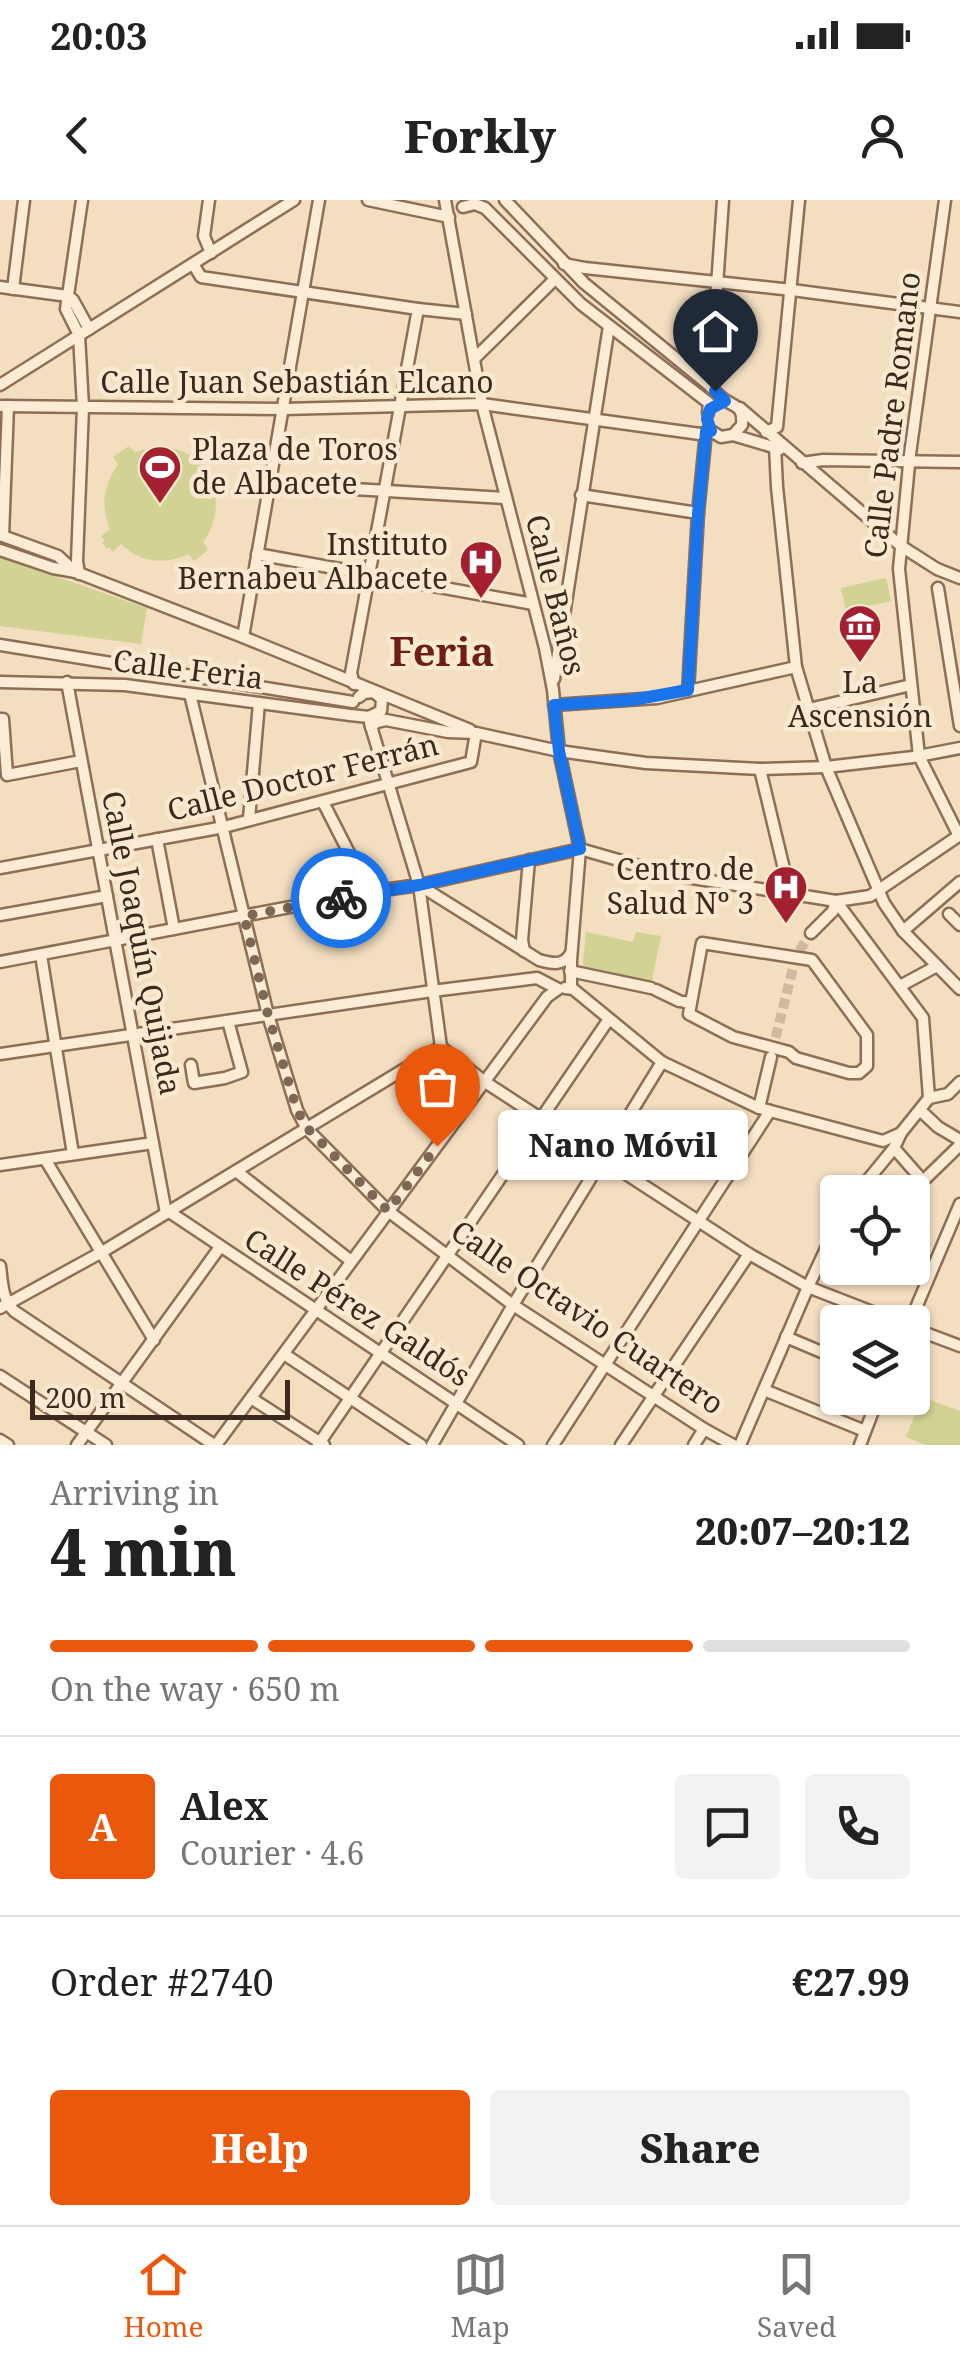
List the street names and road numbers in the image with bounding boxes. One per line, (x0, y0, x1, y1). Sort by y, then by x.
street label: Calle Padre Romano (854, 269, 929, 560)
street label: Calle Juan Sebastián Elcano (100, 361, 494, 402)
street label: Calle Baños (517, 510, 596, 679)
street label: Calle Feria (111, 639, 266, 698)
street label: Calle Doctor Ferrán (163, 723, 442, 830)
street label: Calle Joaquín Quijada (93, 787, 192, 1098)
street label: Calle Octavio Cuartero (443, 1210, 732, 1423)
street label: Calle Pérez Galdós (237, 1218, 479, 1395)

